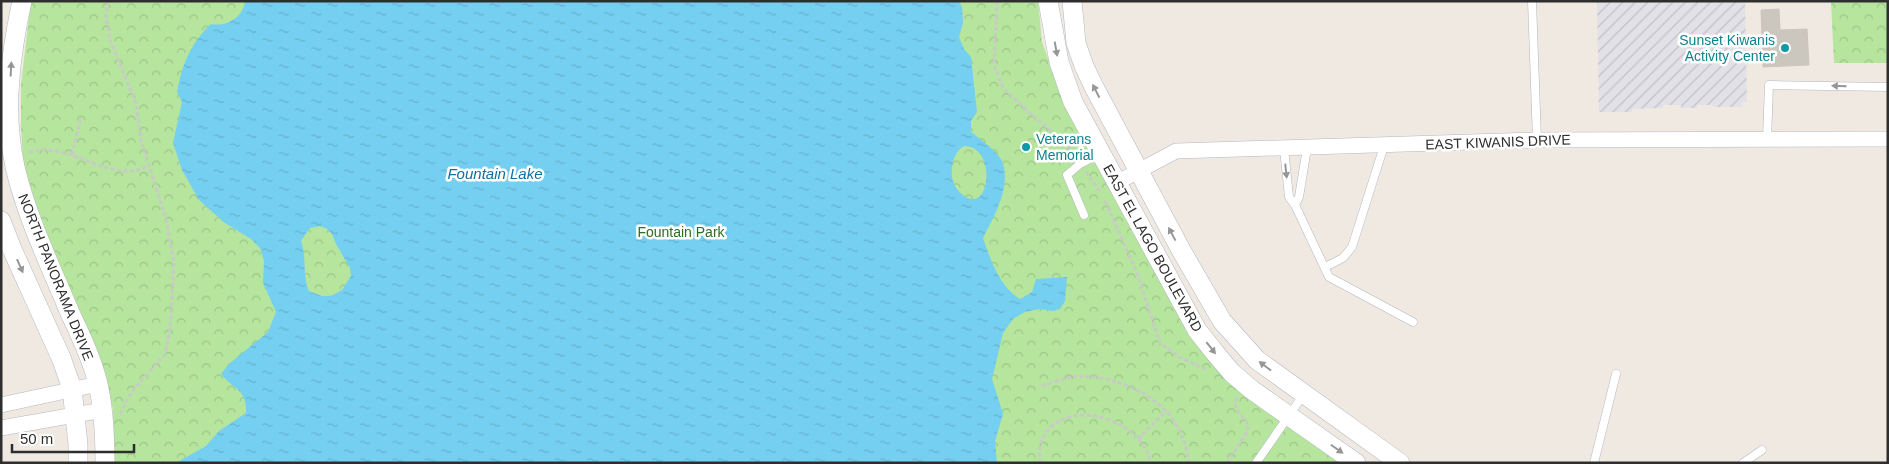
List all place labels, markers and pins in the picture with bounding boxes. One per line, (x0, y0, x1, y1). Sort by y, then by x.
place label: Sunset Kiwanis Activity Center (1679, 32, 1775, 64)
marker: Sunset Kiwanis Activity Center (1779, 42, 1791, 54)
place label: Veterans Memorial (1036, 131, 1094, 163)
marker: Veterans Memorial (1020, 141, 1032, 153)

